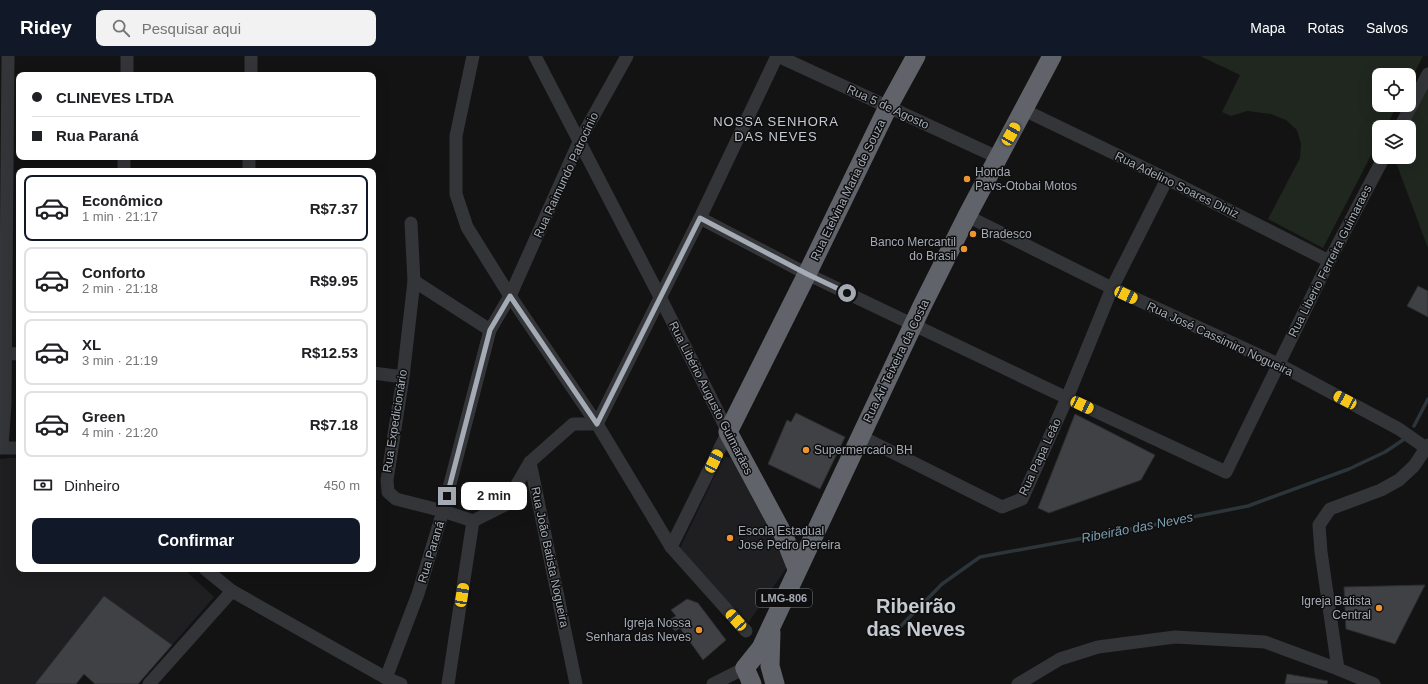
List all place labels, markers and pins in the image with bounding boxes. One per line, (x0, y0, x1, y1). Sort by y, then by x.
place label: Honda Pavs-Otobai Motos (975, 165, 1077, 193)
marker: Honda Pavs-Otobai Motos (962, 174, 972, 184)
place label: Bradesco (981, 227, 1032, 241)
marker: Bradesco (968, 229, 978, 239)
place label: Banco Mercantil do Brasil (870, 235, 956, 263)
marker: Banco Mercantil do Brasil (959, 244, 969, 254)
place label: Supermercado BH (814, 443, 913, 457)
marker: Supermercado BH (801, 445, 811, 455)
place label: Escola Estadual José Pedro Pereira (738, 524, 841, 552)
marker: Escola Estadual José Pedro Pereira (725, 533, 735, 543)
place label: Igreja Batista Central (1301, 594, 1371, 622)
marker: Igreja Batista Central (1374, 603, 1384, 613)
place label: Igreja Nossa Senhara das Neves (586, 616, 691, 644)
marker: Igreja Nossa Senhara das Neves (694, 625, 704, 635)

